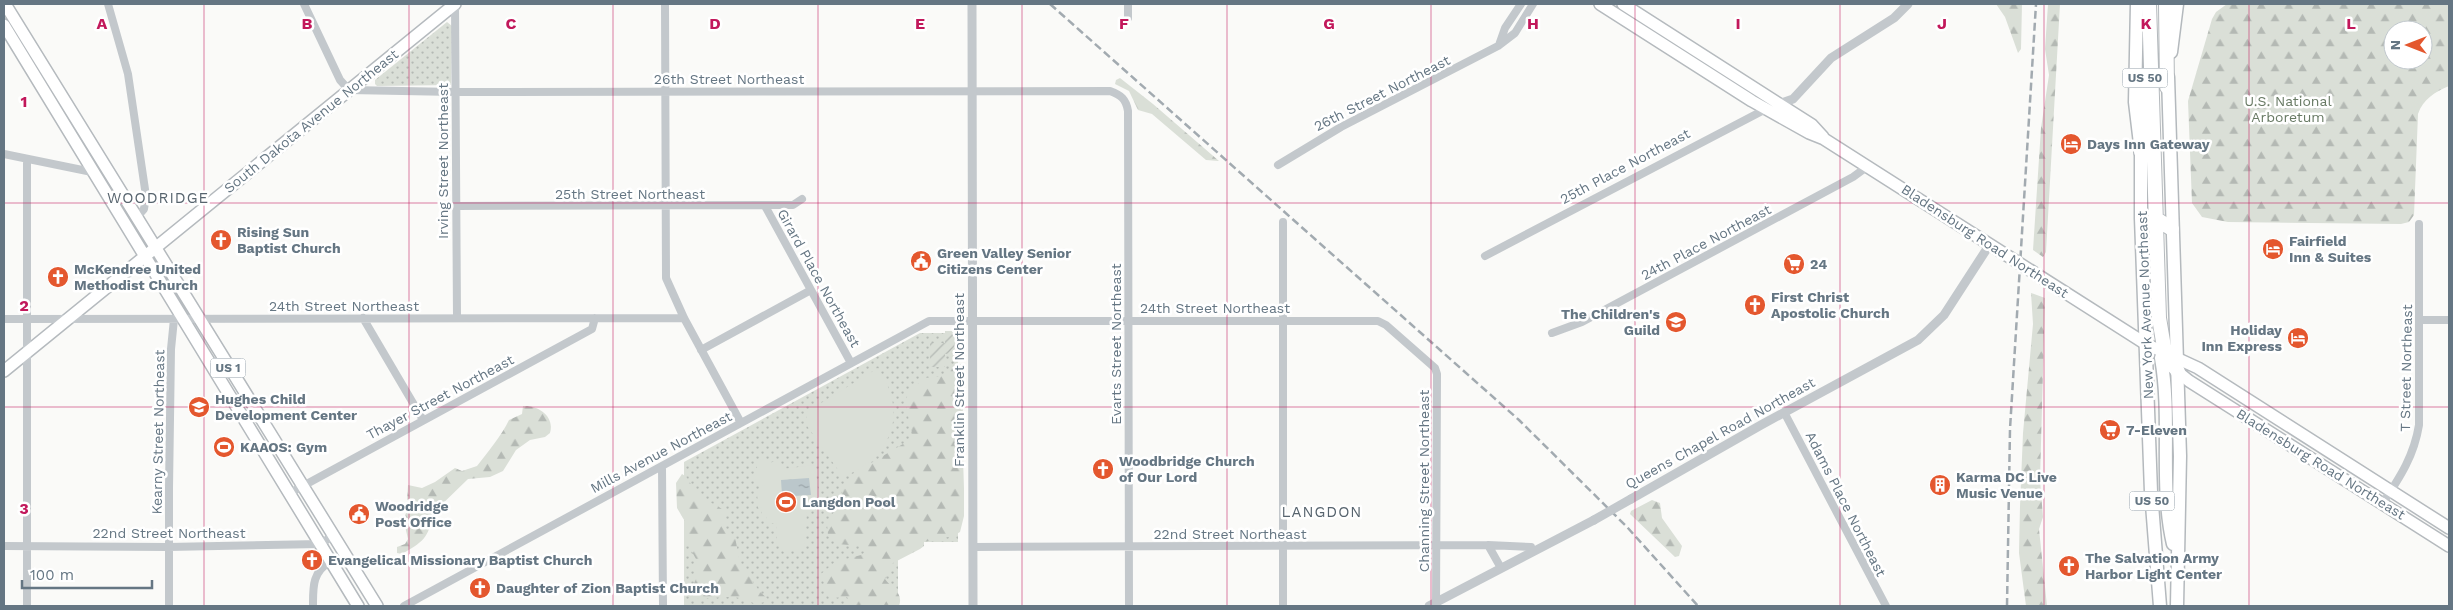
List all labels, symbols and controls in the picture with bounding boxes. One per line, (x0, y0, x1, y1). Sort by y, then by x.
text: A (97, 14, 108, 33)
text: B (302, 14, 313, 33)
text: C (506, 14, 517, 33)
text: D (709, 14, 721, 33)
text: E (915, 14, 925, 33)
text: F (1119, 14, 1129, 33)
text: G (1323, 14, 1335, 33)
text: H (1527, 14, 1539, 33)
text: I (1735, 14, 1741, 33)
text: J (1937, 14, 1947, 33)
text: K (2140, 14, 2152, 33)
text: L (2346, 14, 2356, 33)
north arrow (2383, 20, 2433, 70)
text: N (2387, 40, 2403, 50)
street label: South Dakota Avenue Northeast (221, 46, 401, 196)
street label: 26th Street Northeast (1311, 52, 1453, 134)
road number: US 50 (2122, 68, 2168, 88)
street label: 26th Street Northeast (654, 71, 804, 87)
street label: Irving Street Northeast (435, 83, 451, 239)
text: 1 (21, 92, 27, 111)
park label: U.S. National Arboretum (2244, 93, 2332, 125)
street label: 25th Place Northeast (1557, 125, 1693, 207)
hotel icon: Days Inn Gateway (2059, 132, 2083, 156)
place label: Days Inn Gateway (2087, 136, 2210, 152)
street label: Bladensburg Road Northeast (1899, 181, 2072, 301)
street label: 25th Street Northeast (555, 186, 705, 202)
district label: WOODRIDGE (107, 189, 209, 207)
street label: 24th Place Northeast (1638, 201, 1774, 283)
street label: Girard Place Northeast (774, 206, 864, 350)
street label: New York Avenue Northeast (2134, 210, 2156, 399)
place label: Rising Sun Baptist Church (237, 224, 341, 256)
church icon: Rising Sun Baptist Church (209, 228, 233, 252)
place label: Fairfield Inn & Suites (2289, 233, 2372, 265)
hotel icon: Fairfield Inn & Suites (2261, 237, 2285, 261)
place label: Green Valley Senior Citizens Center (937, 245, 1071, 277)
public building icon: Green Valley Senior Citizens Center (909, 249, 933, 273)
supermarket icon: 24 (1782, 252, 1806, 276)
place label: 24 (1810, 256, 1827, 272)
place label: McKendree United Methodist Church (74, 261, 201, 293)
street label: Evarts Street Northeast (1108, 263, 1124, 425)
church icon: McKendree United Methodist Church (46, 265, 70, 289)
place label: First Christ Apostolic Church (1771, 289, 1890, 321)
street label: Franklin Street Northeast (951, 293, 967, 467)
church icon: First Christ Apostolic Church (1743, 293, 1767, 317)
text: 2 (19, 296, 29, 315)
street label: 24th Street Northeast (269, 298, 419, 314)
street label: 24th Street Northeast (1140, 300, 1290, 316)
street label: T Street Northeast (2397, 304, 2415, 432)
place label: The Children's Guild (1561, 306, 1661, 338)
school or university icon: The Children's Guild (1664, 310, 1688, 334)
place label: Holiday Inn Express (2201, 322, 2283, 354)
hotel icon: Holiday Inn Express (2286, 326, 2310, 350)
street label: Kearny Street Northeast (149, 349, 167, 515)
street label: Thayer Street Northeast (364, 351, 516, 443)
road number: US 1 (210, 358, 246, 378)
street label: Queens Chapel Road Northeast (1622, 374, 1818, 492)
street label: Channing Street Northeast (1416, 390, 1432, 572)
place label: Hughes Child Development Center (215, 391, 357, 423)
school or university icon: Hughes Child Development Center (187, 395, 211, 419)
street label: Bladensburg Road Northeast (2234, 405, 2408, 523)
street label: Mills Avenue Northeast (588, 408, 735, 496)
supermarket icon: 7-Eleven (2098, 418, 2122, 442)
place label: 7-Eleven (2126, 422, 2187, 438)
street label: Adams Place Northeast (1802, 429, 1890, 579)
sports icon: KAAOS: Gym (212, 435, 236, 459)
place label: KAAOS: Gym (240, 439, 327, 455)
place label: Woodbridge Church of Our Lord (1119, 453, 1255, 485)
church icon: Woodbridge Church of Our Lord (1091, 457, 1115, 481)
place label: Karma DC Live Music Venue (1956, 469, 2057, 501)
building icon: Karma DC Live Music Venue (1928, 473, 1952, 497)
sports icon: Langdon Pool (774, 490, 798, 514)
road number: US 50 (2130, 492, 2174, 511)
place label: Langdon Pool (802, 494, 896, 510)
place label: Woodridge Post Office (375, 498, 452, 530)
text: 3 (19, 499, 29, 518)
public building icon: Woodridge Post Office (347, 502, 371, 526)
district label: LANGDON (1282, 503, 1362, 521)
street label: 22nd Street Northeast (92, 525, 246, 541)
street label: 22nd Street Northeast (1153, 526, 1307, 542)
church icon: Evangelical Missionary Baptist Church (300, 548, 324, 572)
place label: The Salvation Army Harbor Light Center (2085, 550, 2222, 582)
place label: Evangelical Missionary Baptist Church (328, 552, 592, 568)
church icon: The Salvation Army Harbor Light Center (2057, 554, 2081, 578)
scale bar (22, 558, 152, 590)
text: 100 m (30, 566, 74, 584)
church icon: Daughter of Zion Baptist Church (468, 576, 492, 600)
place label: Daughter of Zion Baptist Church (496, 580, 719, 596)

